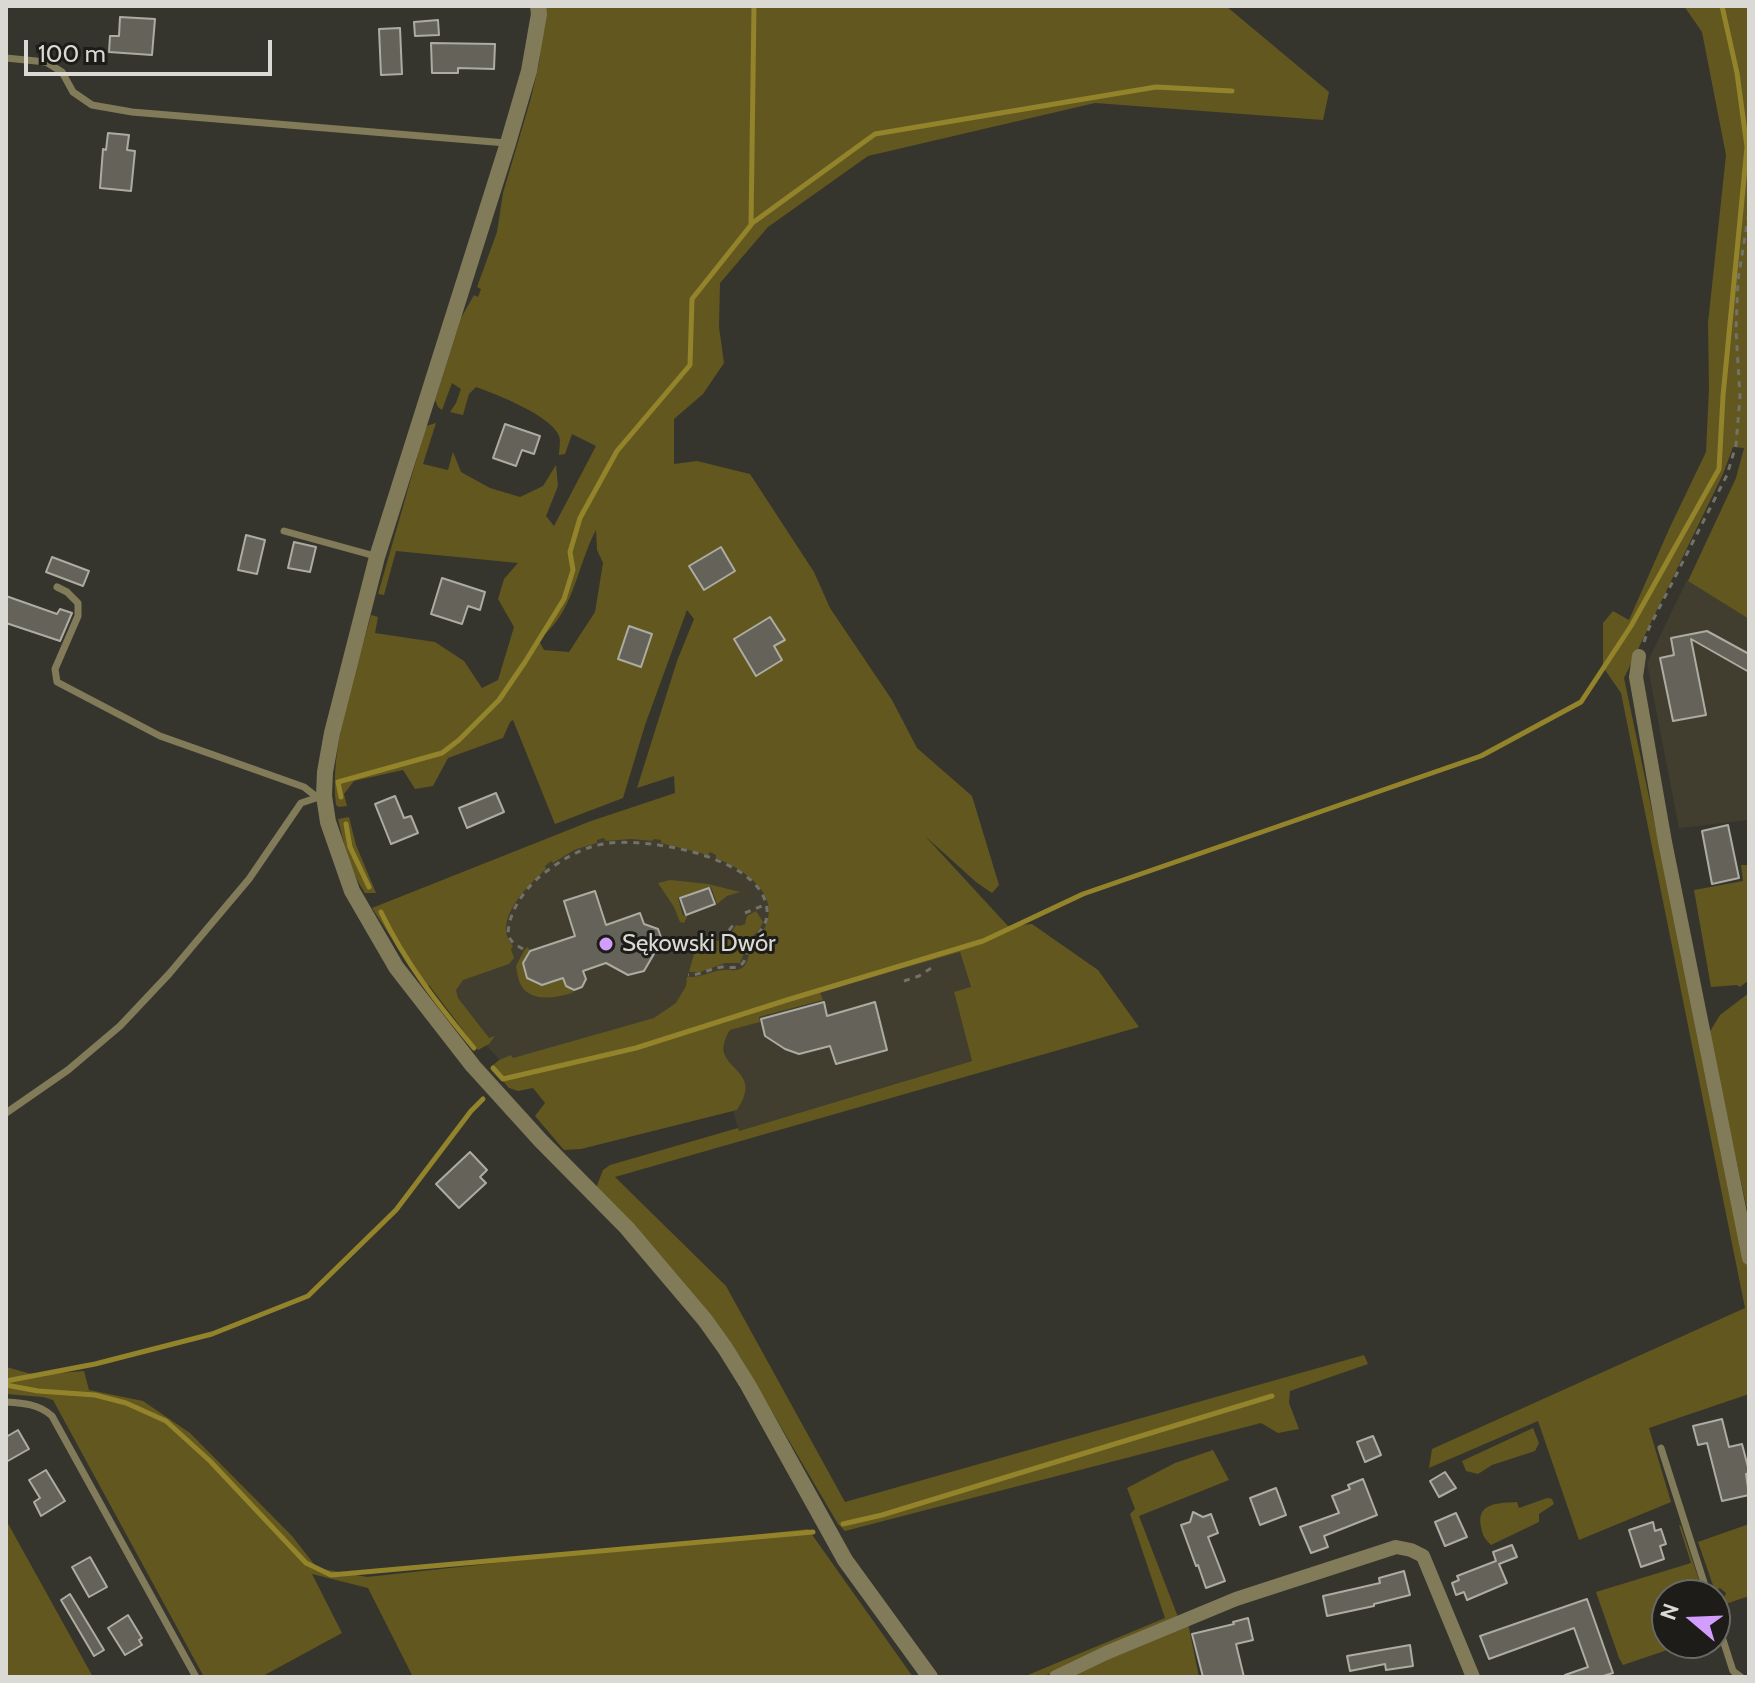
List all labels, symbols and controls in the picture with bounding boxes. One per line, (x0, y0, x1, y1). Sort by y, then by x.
scale bar (28, 24, 276, 74)
text: 100 m (38, 39, 106, 68)
place label: Sękowski Dwór (622, 930, 776, 958)
marker: Sękowski Dwór (597, 935, 615, 953)
north arrow (1651, 1579, 1731, 1659)
text: N (1654, 1600, 1685, 1623)

